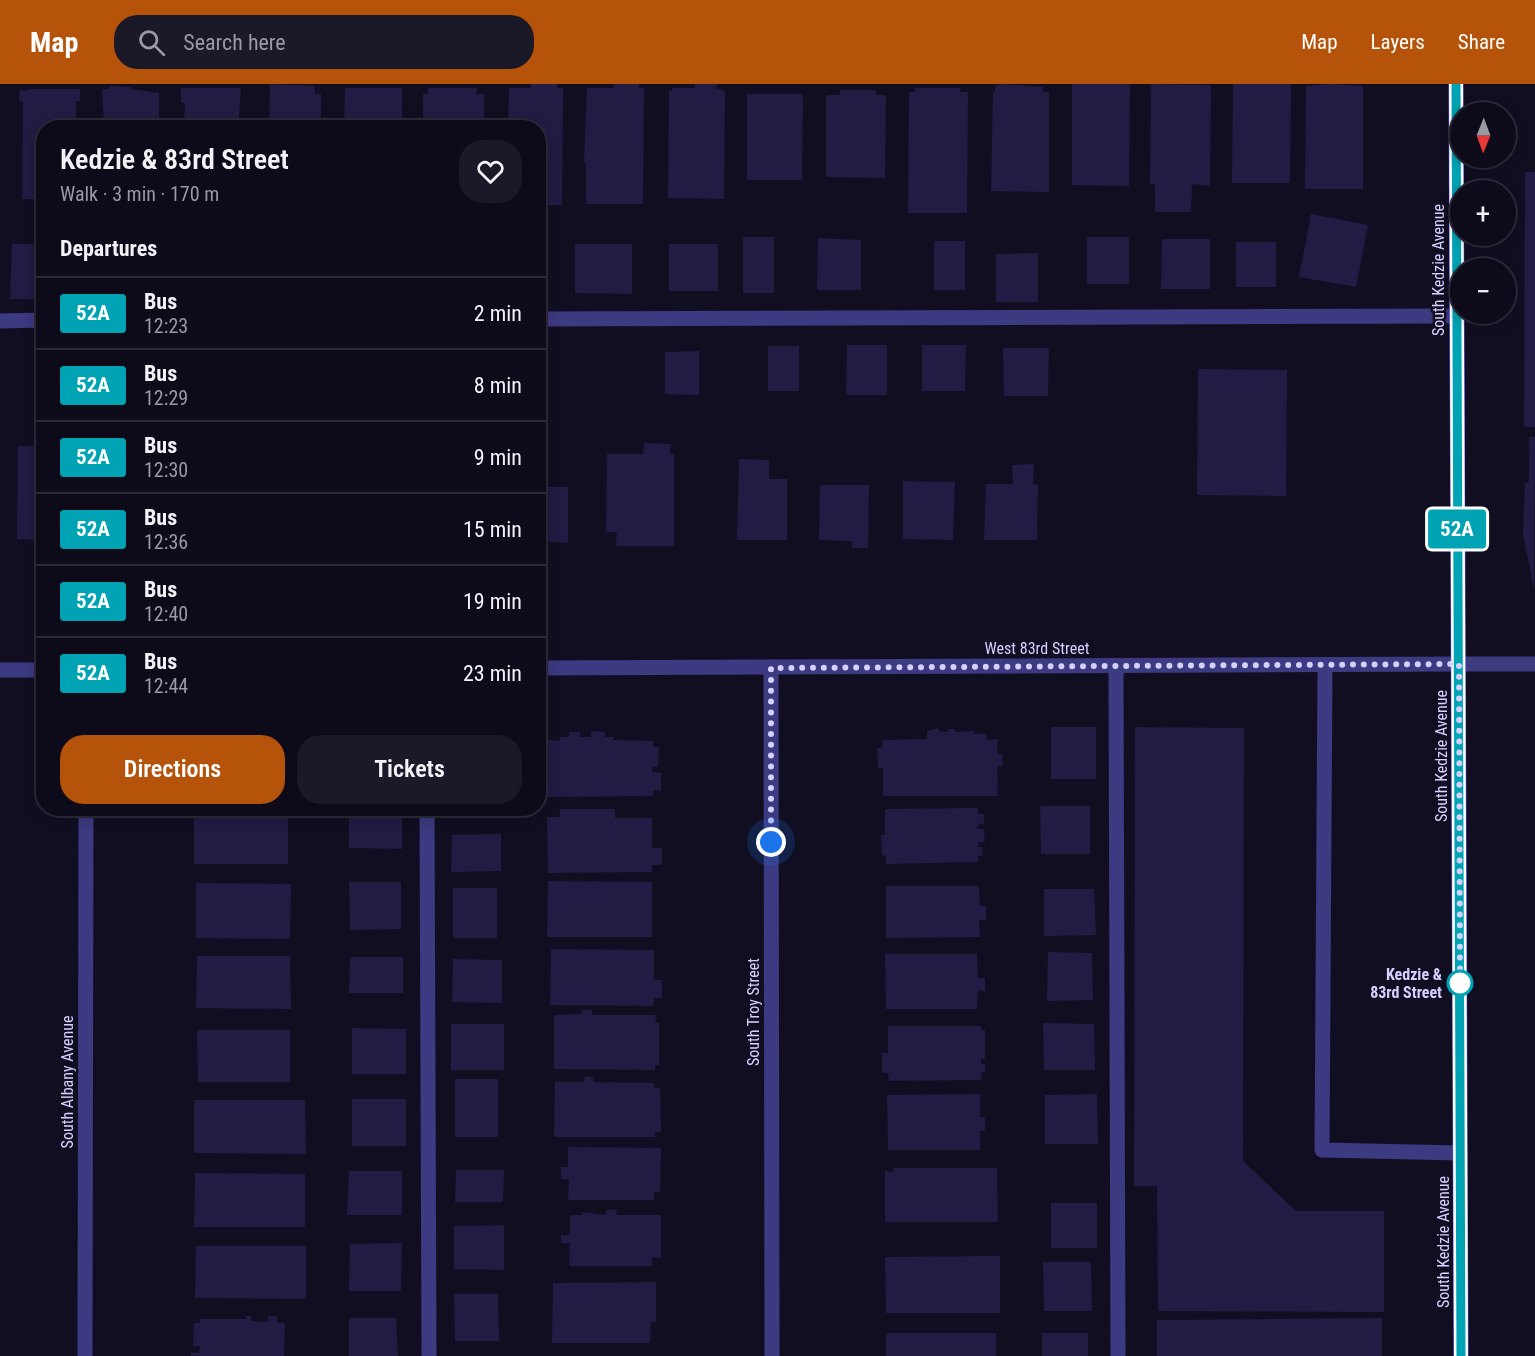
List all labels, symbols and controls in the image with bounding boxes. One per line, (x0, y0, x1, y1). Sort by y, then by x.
search box (114, 15, 534, 69)
text: Map (30, 26, 78, 59)
icon: search (135, 26, 168, 59)
text: Search here (183, 30, 286, 55)
text: Map (1301, 30, 1338, 54)
text: Layers (1371, 30, 1425, 54)
text: Share (1458, 30, 1505, 54)
north arrow (1450, 102, 1516, 168)
map controls (1450, 102, 1516, 324)
button: heart (459, 140, 522, 203)
text: Kedzie & 83rd Street (60, 143, 289, 176)
button: + (1450, 180, 1516, 246)
text: Walk · 3 min · 170 m (60, 182, 219, 206)
street label: South Kedzie Avenue (1429, 204, 1448, 336)
text: Departures (60, 236, 157, 261)
button: − (1450, 258, 1516, 324)
text: Bus (144, 289, 177, 314)
text: 52A (76, 301, 110, 325)
text: 2 min (474, 301, 522, 326)
text: 12:23 (144, 314, 188, 338)
text: Bus (144, 361, 177, 386)
text: 52A (76, 373, 110, 397)
text: 8 min (474, 373, 522, 398)
text: 12:29 (144, 386, 188, 410)
text: Bus (144, 433, 177, 458)
text: 52A (76, 445, 110, 469)
text: 9 min (474, 445, 522, 470)
text: 12:30 (144, 458, 188, 482)
text: Bus (144, 505, 177, 530)
line badge: 52A (1422, 510, 1492, 548)
text: 52A (76, 517, 110, 541)
text: 15 min (463, 517, 522, 542)
text: 52A (1440, 517, 1474, 541)
text: 12:36 (144, 530, 188, 554)
text: Bus (144, 577, 177, 602)
text: 52A (76, 589, 110, 613)
text: 19 min (463, 589, 522, 614)
text: 12:40 (144, 602, 188, 626)
street label: West 83rd Street (985, 639, 1090, 658)
text: Bus (144, 649, 177, 674)
text: 52A (76, 661, 110, 685)
text: 23 min (463, 661, 522, 686)
text: 12:44 (144, 674, 188, 698)
street label: South Kedzie Avenue (1432, 690, 1451, 822)
button: Directions (60, 735, 285, 804)
button: Tickets (297, 735, 522, 804)
your location (756, 827, 786, 857)
street label: South Troy Street (744, 958, 763, 1066)
place label: Kedzie & 83rd Street (1370, 965, 1442, 1002)
marker: Kedzie & 83rd Street (1447, 970, 1473, 996)
street label: South Albany Avenue (58, 1016, 77, 1148)
street label: South Kedzie Avenue (1434, 1176, 1453, 1308)

